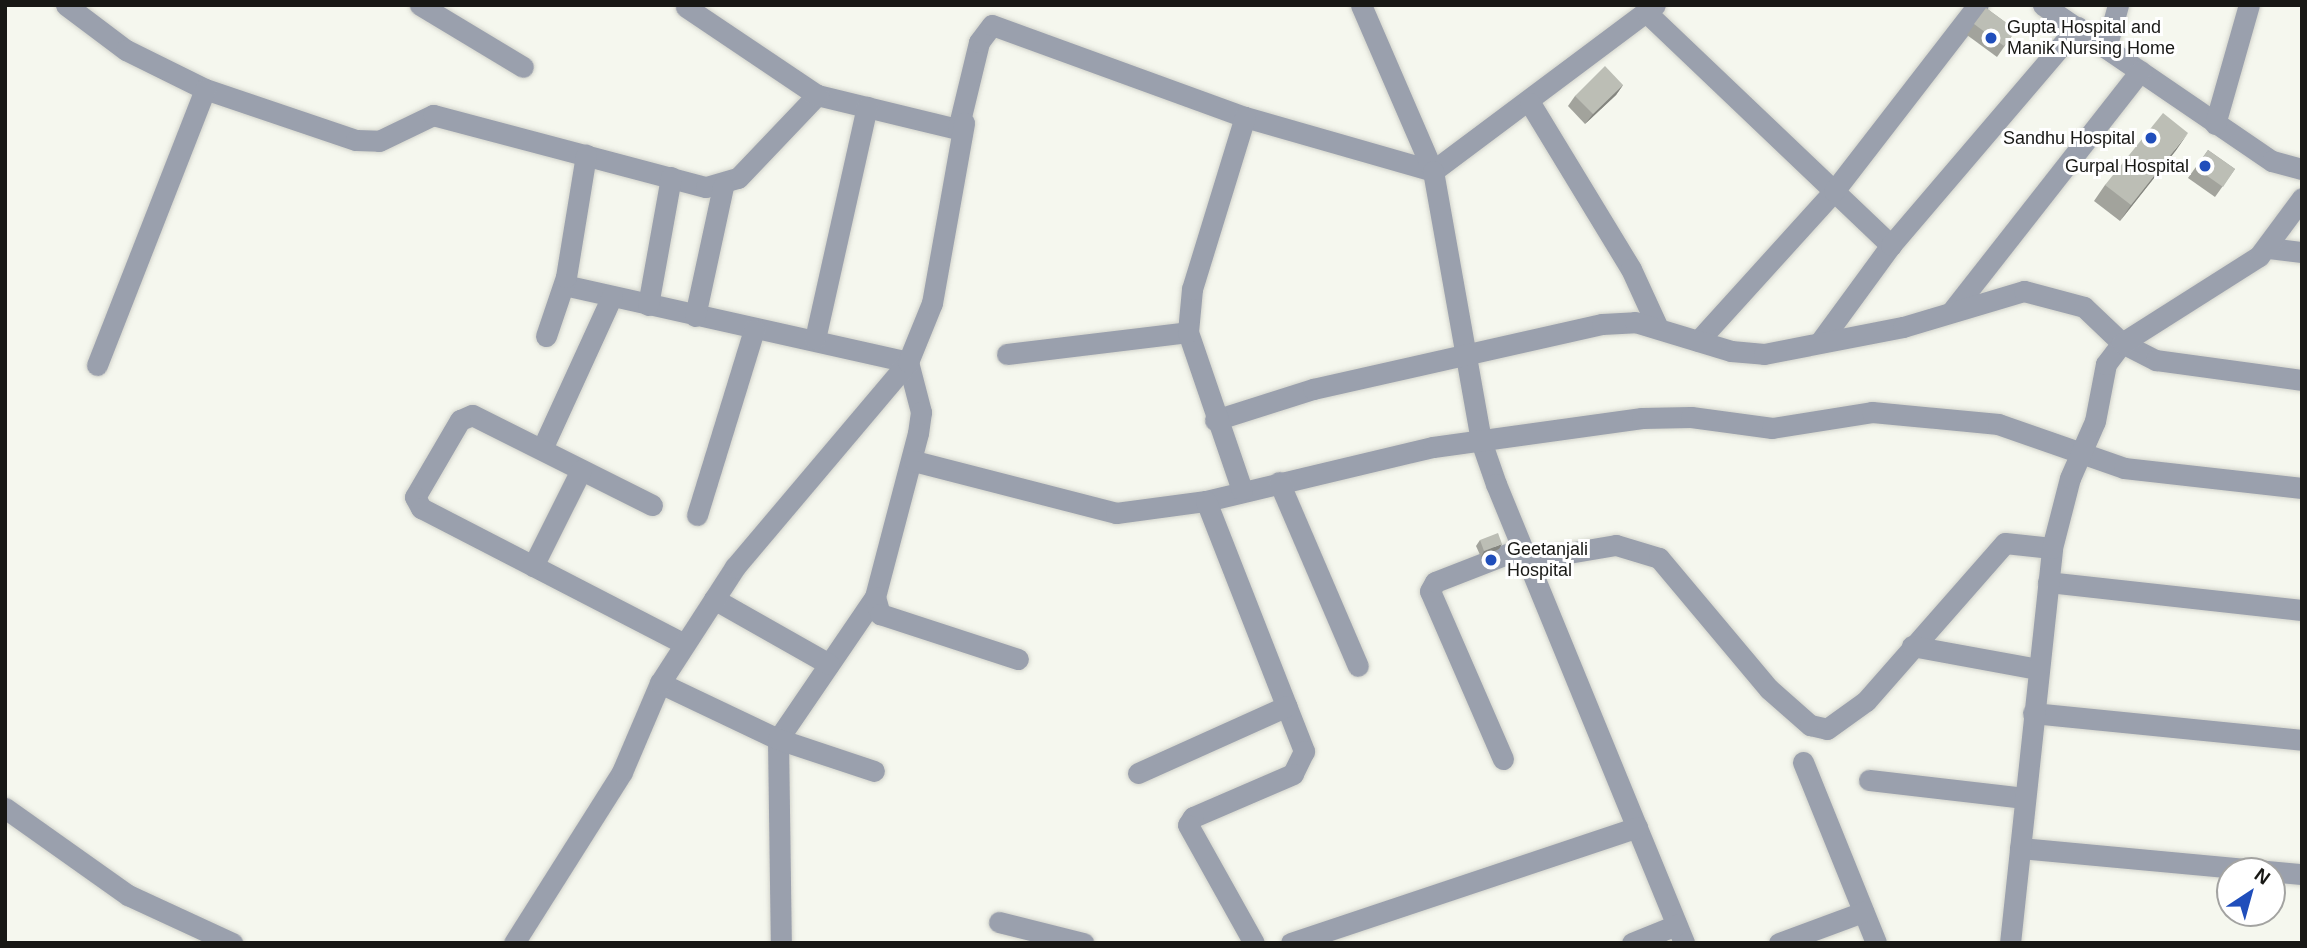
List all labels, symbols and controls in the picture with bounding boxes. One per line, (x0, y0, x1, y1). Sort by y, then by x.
place label: Gupta Hospital and Manik Nursing Home (2007, 17, 2175, 60)
marker: Gupta Hospital and Manik Nursing Home (1981, 28, 2001, 48)
place label: Sandhu Hospital (2003, 127, 2135, 149)
marker: Sandhu Hospital (2141, 128, 2161, 148)
place label: Gurpal Hospital (2065, 155, 2189, 177)
marker: Gurpal Hospital (2195, 156, 2215, 176)
place label: Geetanjali Hospital (1507, 539, 1588, 582)
marker: Geetanjali Hospital (1481, 550, 1501, 570)
north arrow (2216, 857, 2286, 927)
text: N (2251, 864, 2274, 889)

